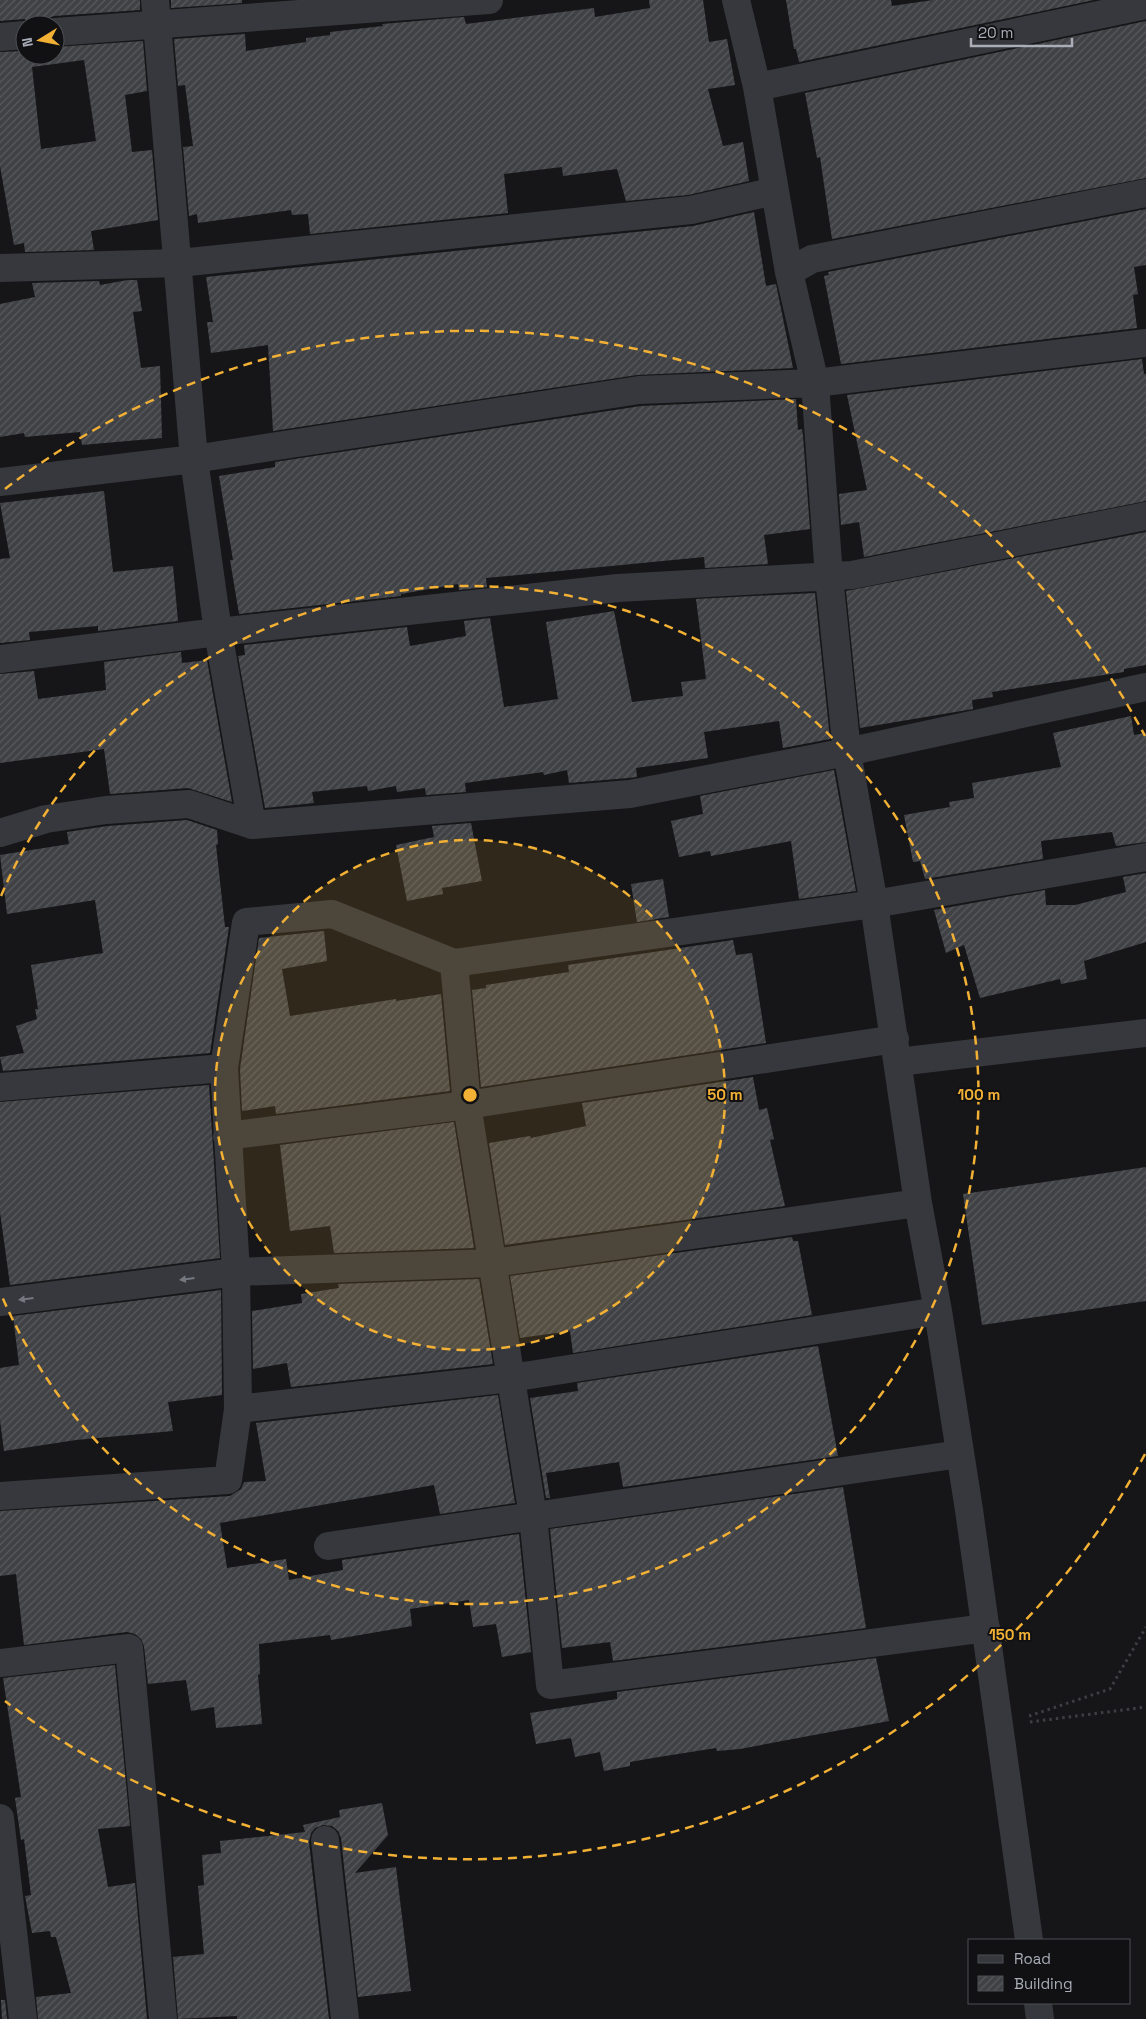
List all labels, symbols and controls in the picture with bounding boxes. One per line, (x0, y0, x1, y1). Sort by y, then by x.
north arrow (15, 15, 65, 65)
scale bar (971, 15, 1072, 47)
text: 20 m (978, 23, 1013, 42)
text: N (18, 36, 37, 48)
text: 50 m (707, 1085, 743, 1104)
text: 100 m (958, 1085, 1000, 1104)
centre of rings (461, 1086, 479, 1104)
one-way arrow (179, 1275, 195, 1283)
one-way arrow (18, 1295, 34, 1303)
text: 150 m (989, 1625, 1031, 1644)
legend (968, 1939, 1131, 2004)
text: Road (1014, 1949, 1051, 1968)
text: Building (1014, 1974, 1073, 1993)

